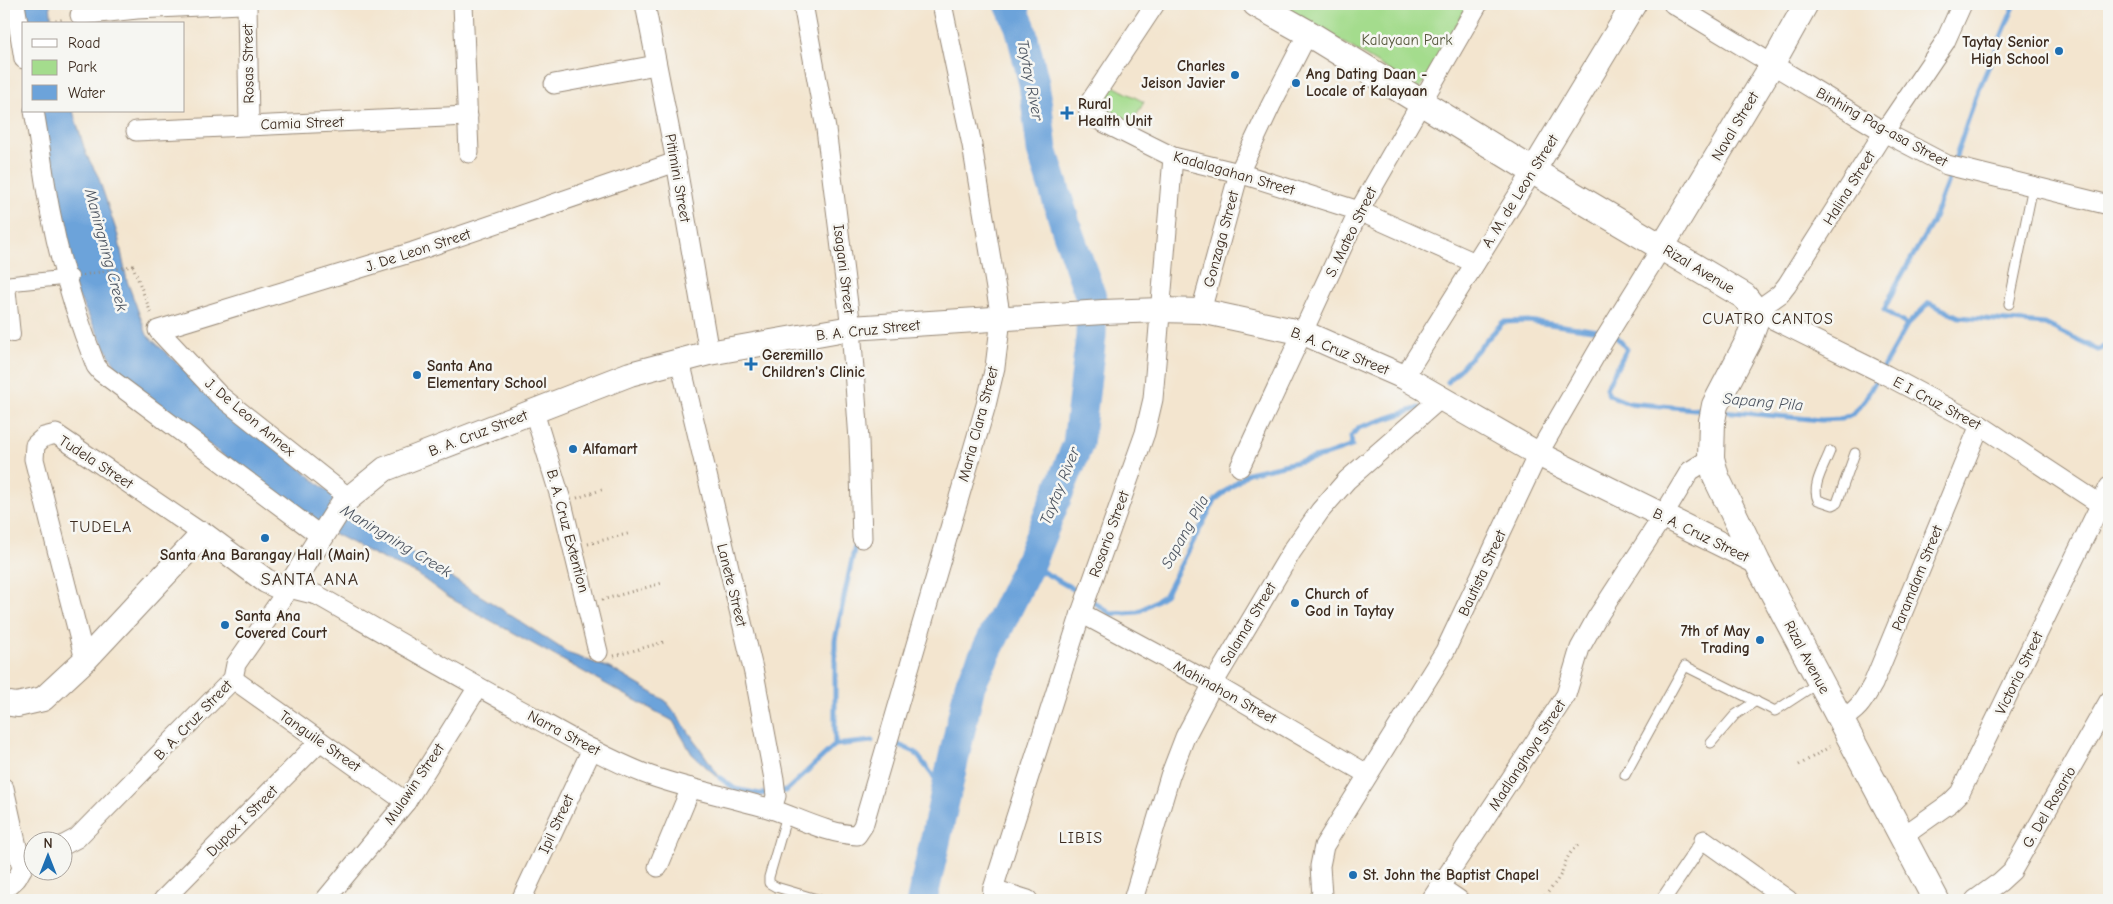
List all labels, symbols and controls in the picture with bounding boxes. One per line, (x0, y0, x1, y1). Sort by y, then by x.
legend (22, 22, 185, 112)
street label: Rosas Street (238, 23, 258, 104)
park label: Kalayaan Park (1361, 31, 1453, 49)
place label: Taytay Senior High School (1962, 33, 2049, 68)
text: Road (68, 34, 100, 52)
water label: Taytay River (1013, 38, 1047, 123)
marker: Taytay Senior High School (2053, 45, 2065, 57)
place label: Charles Jeison Javier (1141, 57, 1225, 92)
text: Park (68, 58, 97, 76)
place label: Ang Dating Daan - Locale of Kalayaan (1306, 65, 1427, 100)
marker: Charles Jeison Javier (1229, 69, 1241, 81)
marker: Ang Dating Daan - Locale of Kalayaan (1290, 77, 1302, 89)
street label: Binhing Pag-asa Street (1813, 83, 1951, 171)
text: Water (68, 84, 105, 102)
street label: Naval Street (1707, 88, 1763, 164)
place label: Rural Health Unit (1078, 95, 1153, 130)
marker: Rural Health Unit (1060, 106, 1074, 120)
street label: Camia Street (260, 113, 345, 133)
street label: A. M. de Leon Street (1478, 131, 1562, 251)
street label: Pitimini Street (661, 132, 695, 224)
street label: Kadalagahan Street (1171, 147, 1297, 199)
street label: Halina Street (1819, 147, 1879, 228)
street label: S. Mateo Street (1321, 183, 1381, 280)
water label: Maningning Creek (81, 186, 131, 313)
street label: Gonzaga Street (1199, 188, 1243, 289)
street label: Isagani Street (830, 223, 858, 315)
street label: J. De Leon Street (363, 224, 474, 276)
street label: Rizal Avenue (1660, 241, 1738, 298)
district label: CUATRO CANTOS (1702, 310, 1834, 328)
street label: B. A. Cruz Street (815, 316, 922, 344)
street label: B. A. Cruz Street (1288, 323, 1392, 379)
place label: Geremillo Children's Clinic (762, 346, 865, 381)
place label: Santa Ana Elementary School (427, 357, 547, 392)
marker: Geremillo Children's Clinic (744, 357, 758, 371)
street label: Maria Clara Street (954, 364, 1002, 484)
marker: Santa Ana Elementary School (411, 369, 423, 381)
street label: E I Cruz Street (1890, 372, 1985, 434)
street label: J. De Leon Annex (201, 374, 299, 460)
water label: Sapang Pila (1722, 390, 1804, 414)
street label: B. A. Cruz Street (426, 406, 531, 460)
street label: Tudela Street (56, 431, 137, 493)
place label: Alfamart (583, 440, 639, 458)
marker: Alfamart (567, 443, 579, 455)
water label: Taytay River (1036, 444, 1084, 527)
street label: B. A. Cruz Extention (543, 467, 593, 595)
street label: Rosario Street (1085, 488, 1133, 580)
water label: Sapang Pila (1158, 492, 1212, 572)
water label: Maningning Creek (336, 500, 455, 581)
street label: B. A. Cruz Street (1650, 504, 1753, 566)
district label: TUDELA (70, 518, 132, 536)
street label: Paramdam Street (1888, 522, 1947, 633)
street label: Bautista Street (1454, 527, 1510, 619)
marker: Santa Ana Barangay Hall (Main) (259, 532, 271, 544)
street label: Lanete Street (713, 542, 751, 629)
place label: Santa Ana Barangay Hall (Main) (160, 546, 370, 564)
district label: SANTA ANA (261, 569, 359, 590)
street label: Salamat Street (1216, 578, 1280, 669)
place label: Church of God in Taytay (1305, 585, 1394, 620)
marker: Church of God in Taytay (1289, 597, 1301, 609)
place label: Santa Ana Covered Court (235, 607, 328, 642)
street label: Rizal Avenue (1780, 617, 1834, 697)
marker: Santa Ana Covered Court (219, 619, 231, 631)
place label: 7th of May Trading (1681, 622, 1750, 657)
street label: Victoria Street (1991, 628, 2047, 717)
marker: 7th of May Trading (1754, 634, 1766, 646)
street label: Mahinahon Street (1171, 656, 1280, 728)
street label: B. A. Cruz Street (150, 676, 236, 764)
street label: Madlanghaya Street (1485, 696, 1570, 814)
street label: Tanguile Street (276, 706, 365, 776)
street label: Narra Street (525, 706, 604, 760)
street label: Mulawin Street (380, 739, 448, 828)
street label: G. Del Rosario (2018, 763, 2080, 851)
street label: Dupax I Street (203, 781, 282, 860)
street label: Ipil Street (535, 791, 578, 856)
district label: LIBIS (1059, 829, 1103, 847)
north arrow (22, 832, 72, 882)
text: N (43, 835, 53, 852)
place label: St. John the Baptist Chapel (1363, 866, 1539, 884)
marker: St. John the Baptist Chapel (1347, 869, 1359, 881)

